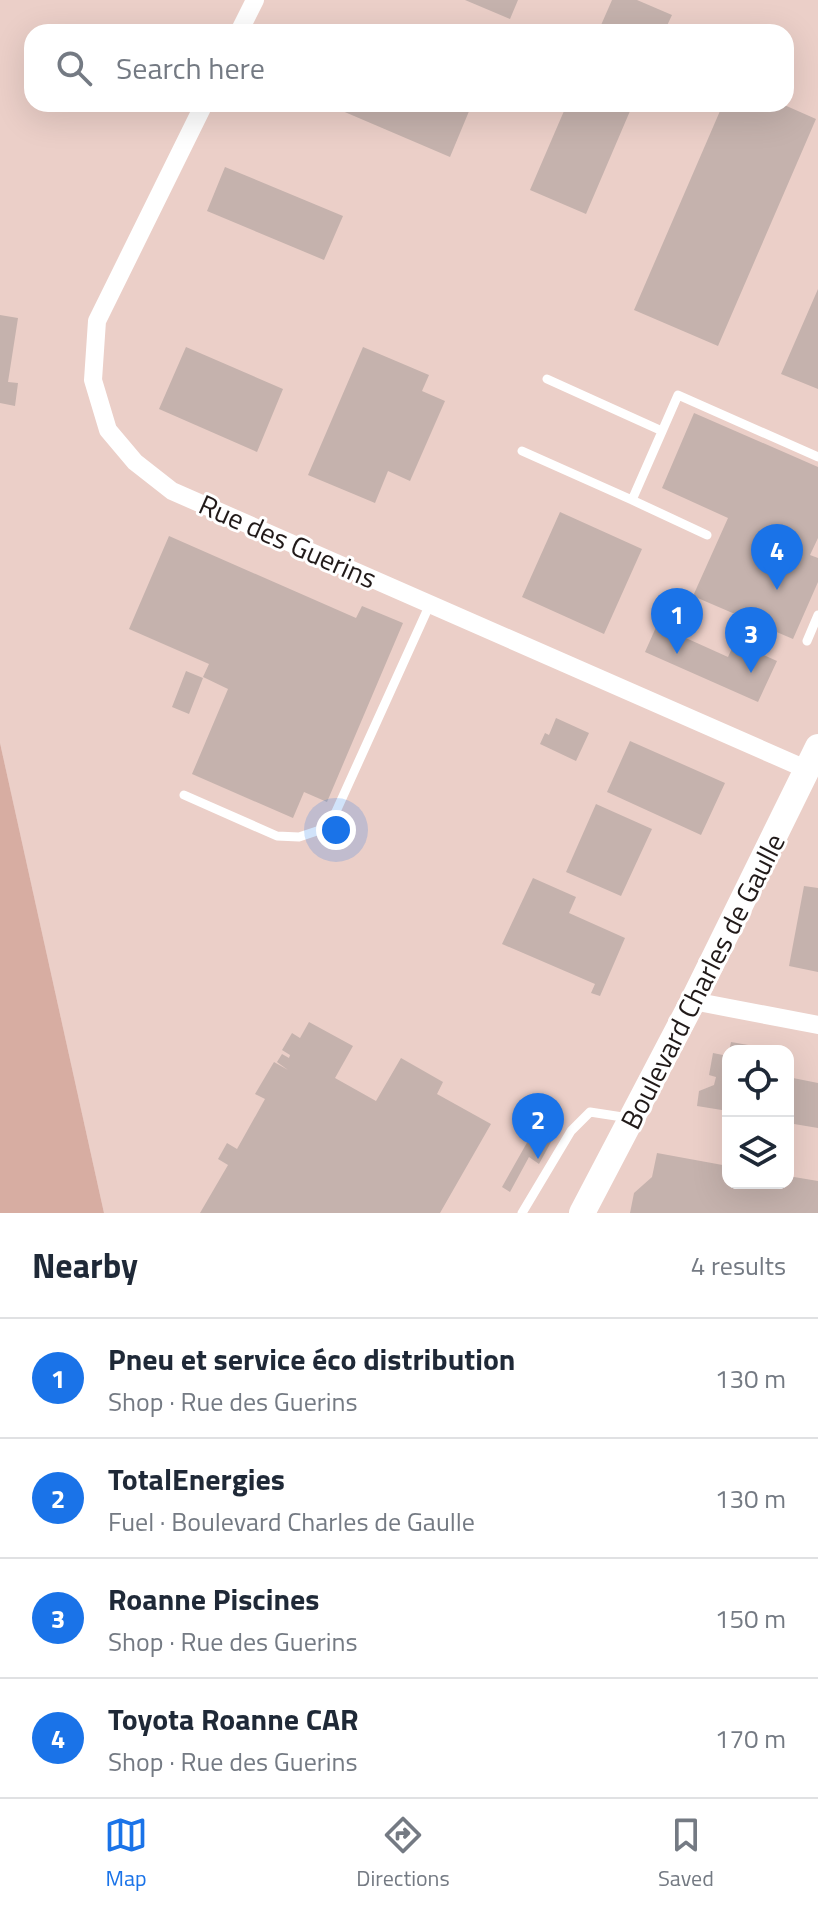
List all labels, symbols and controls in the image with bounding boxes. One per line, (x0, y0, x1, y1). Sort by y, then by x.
search box (24, 24, 794, 112)
text: Search here (116, 45, 265, 91)
icon: search (52, 46, 96, 90)
street label: Rue des Guerins (192, 483, 384, 599)
pin: 4 (751, 524, 803, 590)
pin: 1 (651, 588, 703, 654)
pin: 3 (725, 607, 777, 673)
your location (316, 810, 356, 850)
street label: Boulevard Charles de Gaulle (609, 826, 795, 1136)
map controls (722, 1045, 794, 1189)
button: locate (722, 1045, 794, 1117)
pin: 2 (512, 1093, 564, 1159)
button: layers (722, 1117, 794, 1189)
text: Nearby (32, 1239, 138, 1291)
text: 4 results (691, 1246, 786, 1285)
text: Pneu et service éco distribution (108, 1336, 515, 1382)
text: 1 (51, 1359, 65, 1398)
text: 130 m (715, 1359, 786, 1398)
text: Shop · Rue des Guerins (108, 1382, 358, 1421)
text: TotalEnergies (108, 1456, 285, 1502)
text: 2 (51, 1479, 65, 1518)
text: 130 m (715, 1479, 786, 1518)
text: Fuel · Boulevard Charles de Gaulle (108, 1502, 475, 1541)
text: Roanne Piscines (108, 1576, 319, 1622)
text: 3 (51, 1599, 65, 1638)
text: 150 m (715, 1599, 786, 1638)
text: Shop · Rue des Guerins (108, 1622, 358, 1661)
text: Toyota Roanne CAR (108, 1696, 359, 1742)
text: 4 (51, 1719, 65, 1758)
text: 170 m (715, 1719, 786, 1758)
text: Shop · Rue des Guerins (108, 1742, 358, 1781)
tab: Map (104, 1813, 148, 1895)
tab: Directions (356, 1813, 450, 1895)
tab: Saved (658, 1813, 714, 1895)

